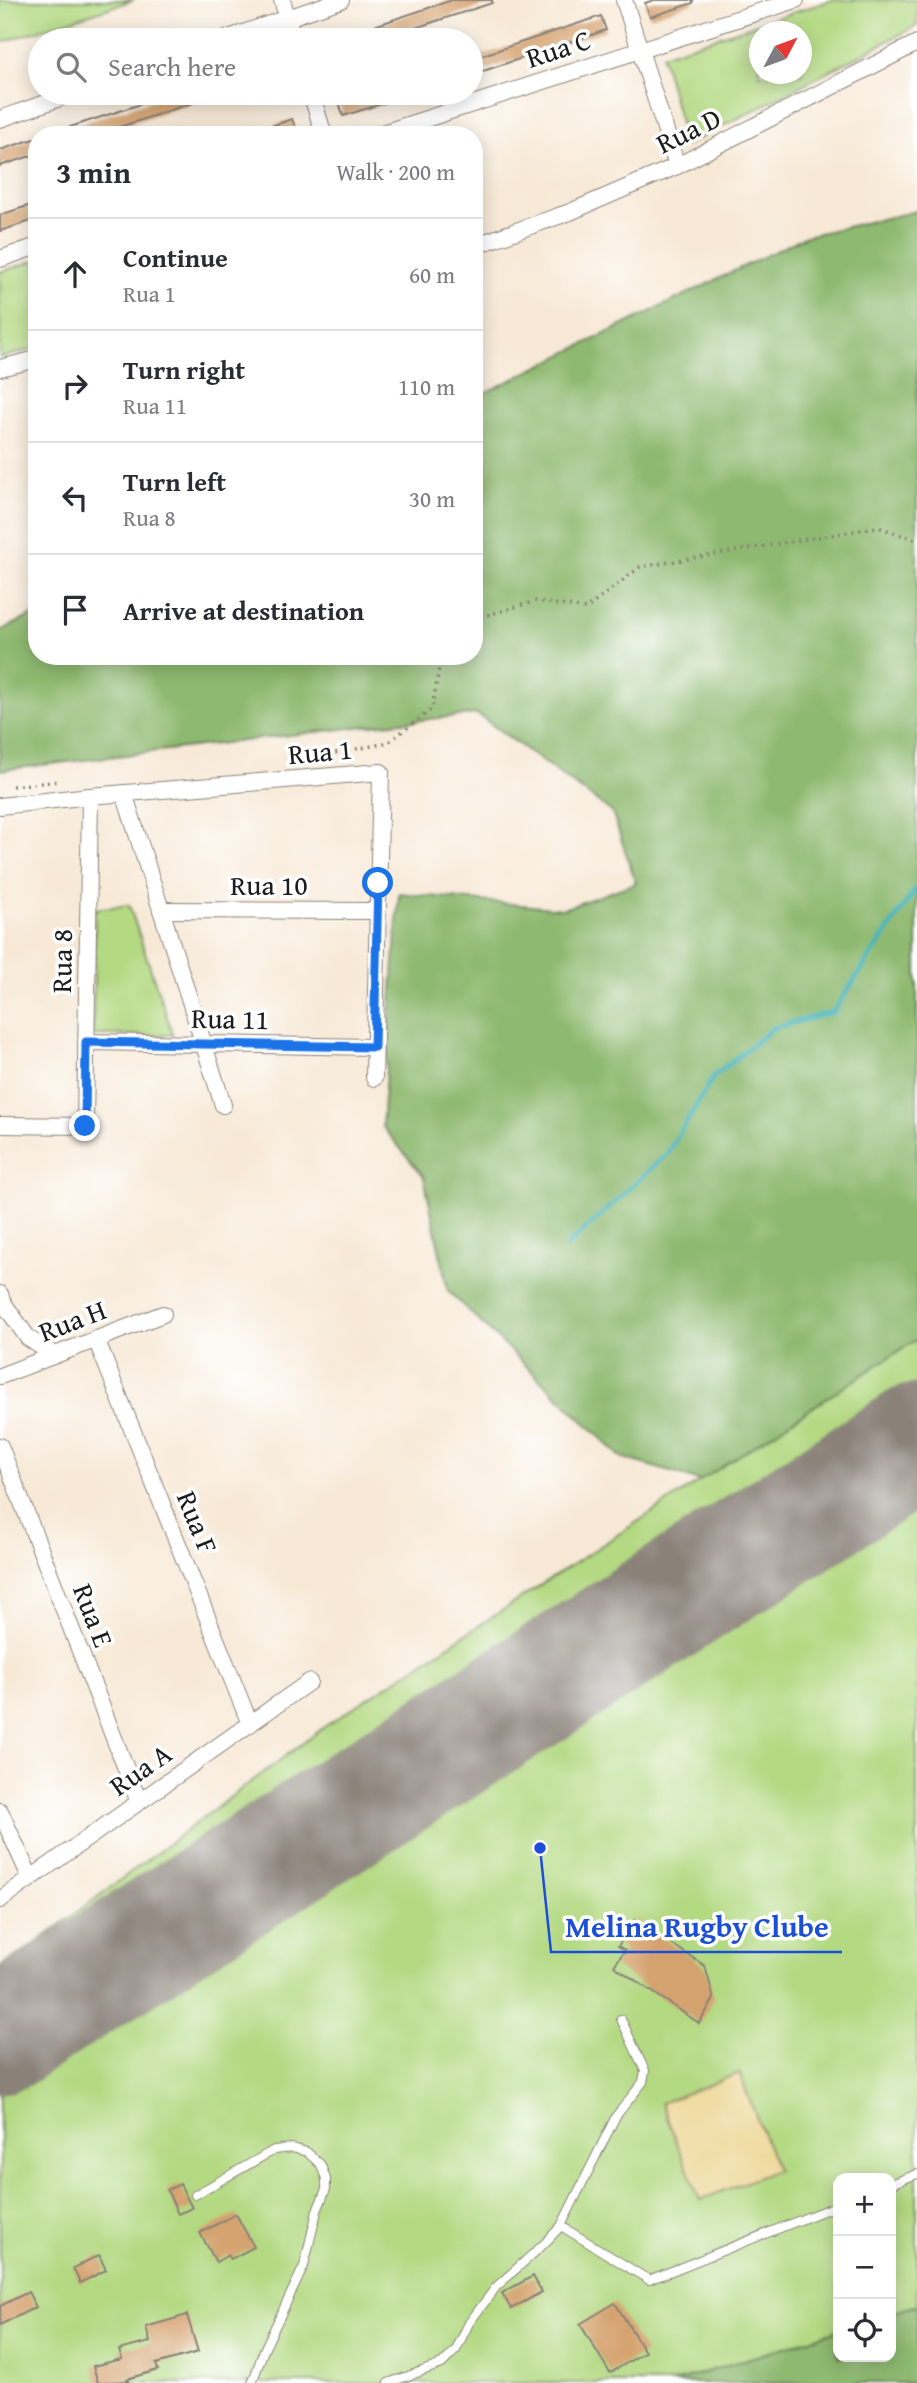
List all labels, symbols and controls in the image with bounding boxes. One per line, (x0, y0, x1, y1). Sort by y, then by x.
street label: Rua C (520, 18, 596, 78)
north arrow (749, 21, 812, 84)
search box (28, 28, 483, 105)
text: Search here (108, 47, 236, 86)
icon: search (52, 48, 90, 86)
street label: Rua D (649, 97, 727, 163)
text: 3 min (56, 150, 131, 194)
text: Walk · 200 m (336, 155, 455, 188)
text: Continue (123, 238, 228, 277)
icon: ahead (56, 255, 94, 293)
text: 60 m (409, 258, 455, 291)
text: Rua 1 (123, 277, 176, 310)
text: Turn right (123, 350, 245, 389)
icon: right (56, 367, 94, 405)
text: 110 m (398, 370, 455, 403)
text: Rua 11 (123, 389, 187, 422)
text: Turn left (123, 462, 226, 501)
icon: left (56, 479, 94, 517)
text: 30 m (409, 482, 455, 515)
text: Rua 8 (123, 501, 176, 534)
icon: arrive (56, 591, 94, 629)
text: Arrive at destination (123, 591, 364, 630)
street label: Rua 1 (286, 728, 354, 774)
street label: Rua 10 (230, 864, 308, 905)
route start (362, 867, 393, 898)
street label: Rua 8 (40, 929, 82, 993)
street label: Rua 11 (191, 997, 269, 1039)
route end (69, 1110, 100, 1141)
street label: Rua H (32, 1288, 112, 1352)
street label: Rua F (167, 1484, 229, 1560)
street label: Rua E (63, 1577, 125, 1653)
street label: Rua A (101, 1733, 179, 1805)
callout: Melina Rugby Clube (551, 1901, 842, 1952)
text: Melina Rugby Clube (565, 1904, 829, 1948)
map controls (833, 2173, 896, 2362)
button: + (833, 2173, 896, 2236)
button: − (833, 2236, 896, 2299)
button: locate (833, 2299, 896, 2362)

